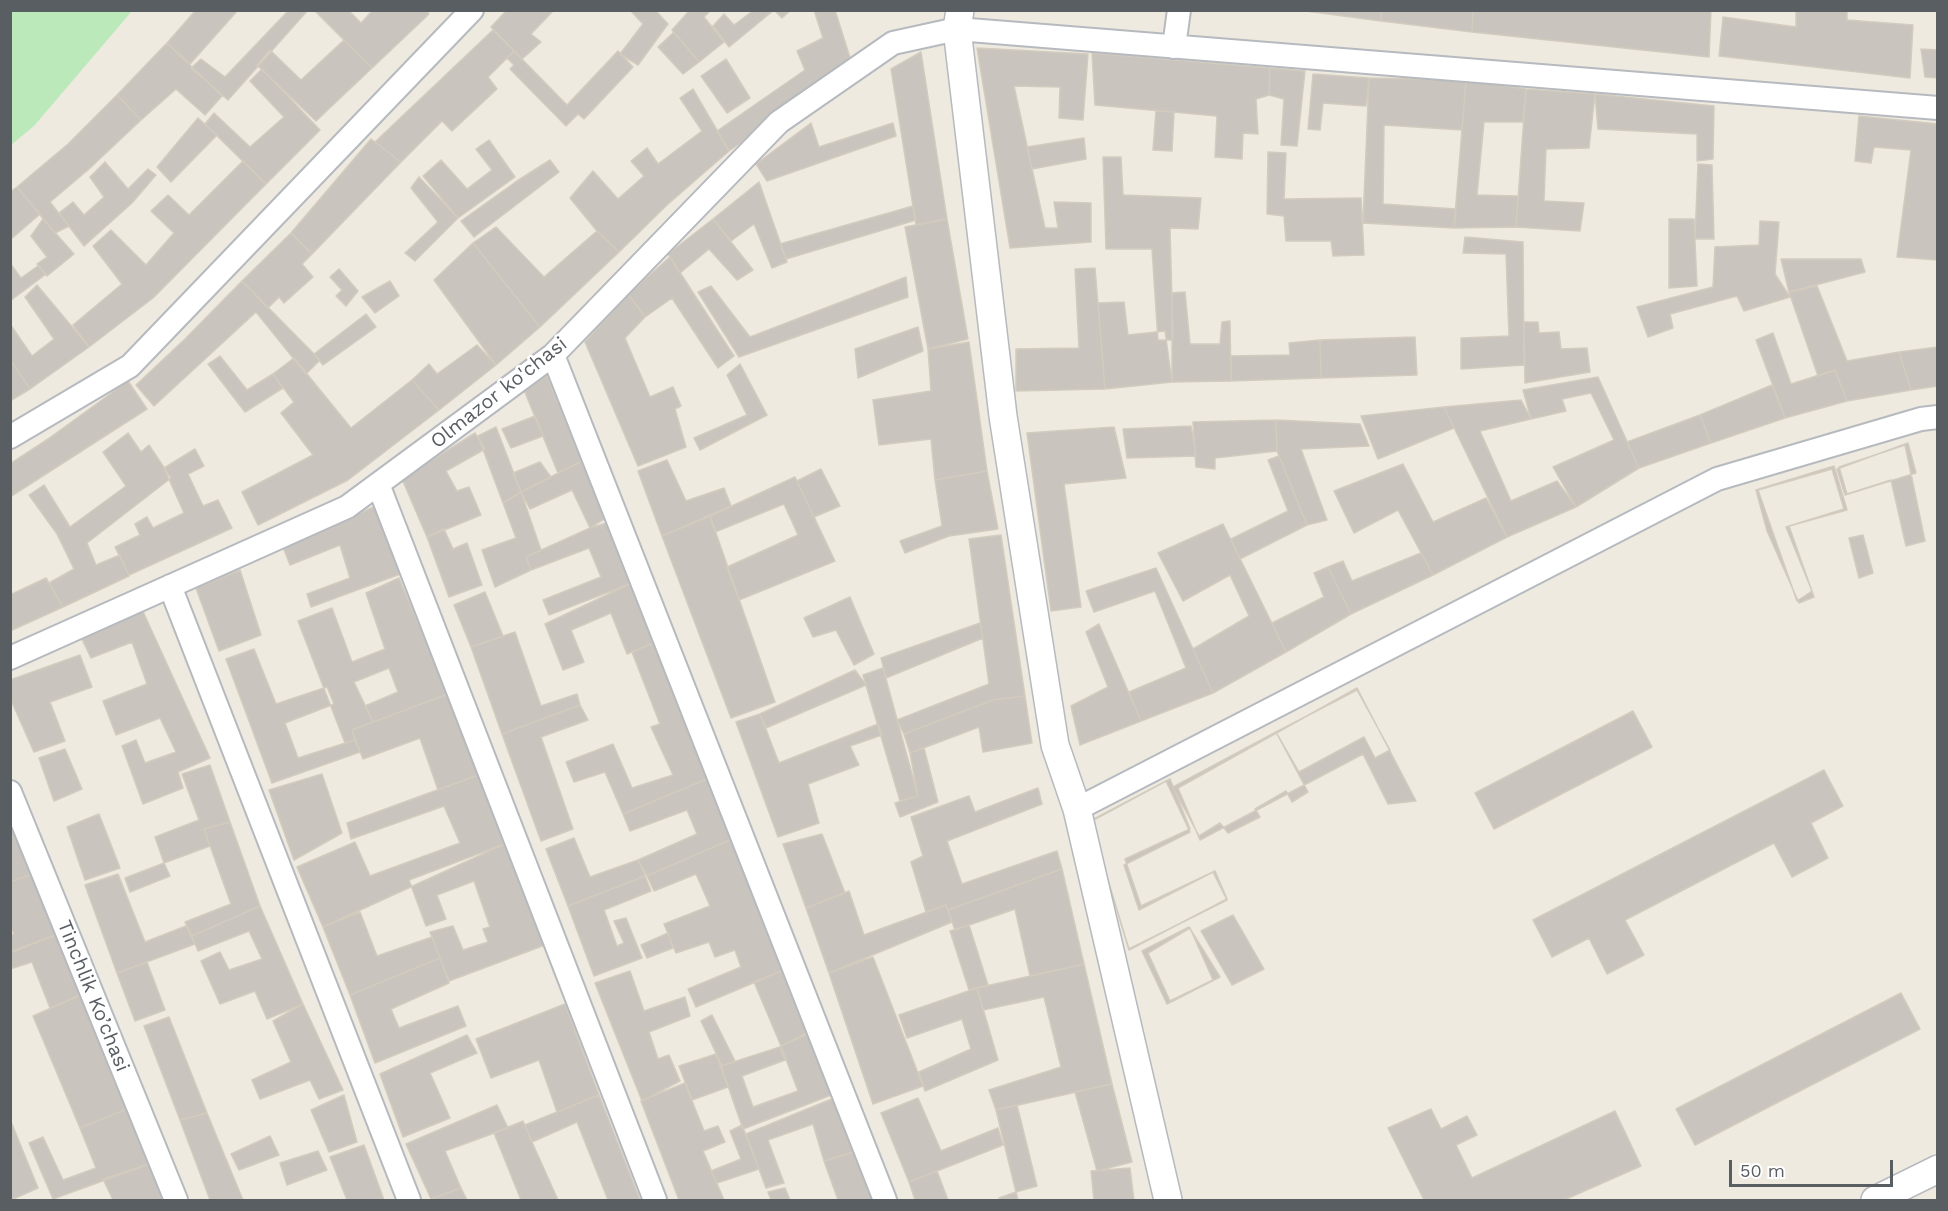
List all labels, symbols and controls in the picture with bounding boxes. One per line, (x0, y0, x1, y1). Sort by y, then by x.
street label: Olmazor ko'chasi (426, 332, 572, 454)
street label: Tinchlik Ko’chasi (52, 917, 134, 1075)
scale bar (1732, 1148, 1896, 1186)
text: 50 m (1740, 1160, 1785, 1181)

